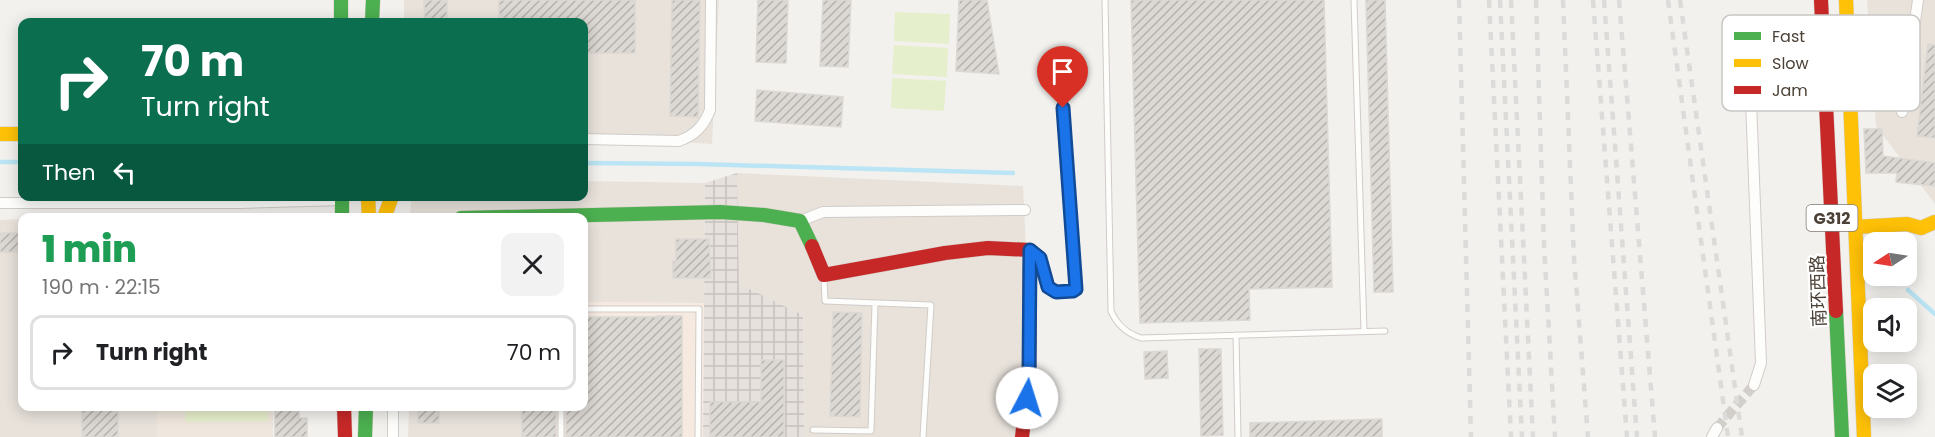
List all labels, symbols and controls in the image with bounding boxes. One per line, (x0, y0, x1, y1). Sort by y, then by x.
legend (1722, 15, 1920, 111)
text: Fast (1772, 25, 1805, 48)
text: 70 m (141, 32, 244, 91)
icon: right (42, 42, 120, 120)
pin (1037, 46, 1088, 108)
text: Slow (1772, 52, 1809, 75)
icon: arrive (1046, 55, 1079, 88)
text: Jam (1772, 79, 1808, 102)
text: Turn right (141, 88, 270, 125)
icon: left (108, 156, 141, 189)
text: Then (42, 157, 96, 188)
road number: G312 (1806, 205, 1858, 231)
text: 1 min (42, 224, 137, 275)
north arrow (1863, 232, 1917, 286)
map controls (1863, 232, 1917, 418)
button: close (501, 233, 564, 296)
street label: 南环西路 (1804, 255, 1832, 327)
text: 190 m · 22:15 (42, 273, 161, 301)
button: sound (1863, 298, 1917, 352)
icon: right (45, 336, 78, 369)
text: Turn right (96, 337, 207, 368)
text: 70 m (507, 337, 561, 368)
button: layers (1863, 364, 1917, 418)
position arrow (995, 366, 1059, 430)

